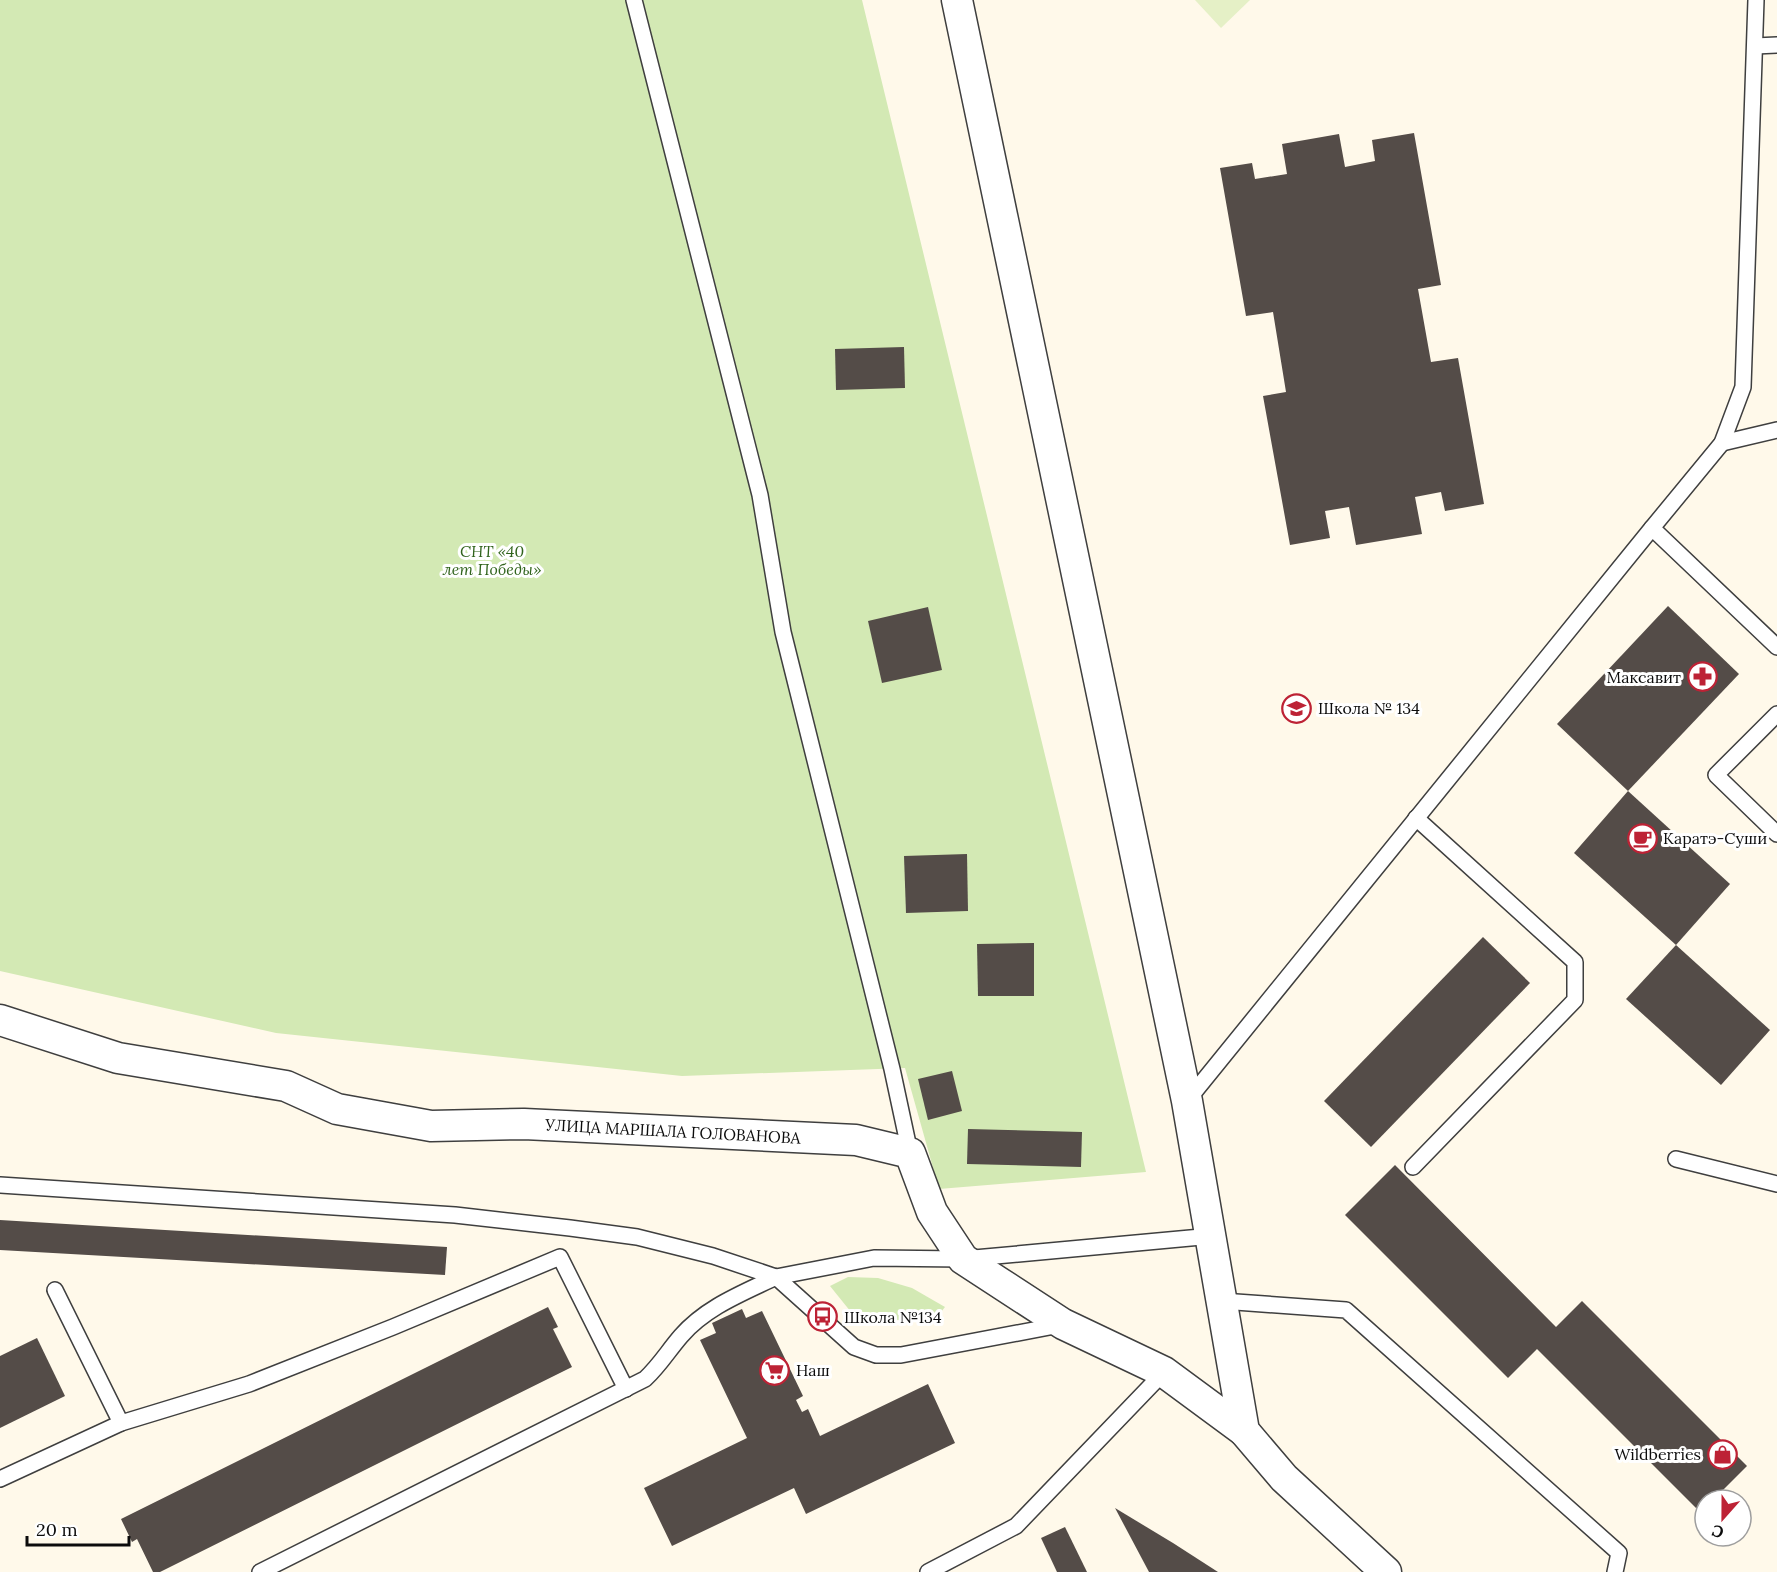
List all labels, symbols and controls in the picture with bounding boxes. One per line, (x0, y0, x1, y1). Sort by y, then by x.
park label: СНТ «40 лет Победы» (441, 541, 542, 579)
pharmacy icon: Максавит (1686, 661, 1718, 693)
place label: Максавит (1607, 667, 1681, 687)
school or university icon: Школа № 134 (1281, 692, 1313, 724)
place label: Школа № 134 (1318, 698, 1420, 718)
cafe icon: Каратэ-Суши (1626, 822, 1658, 854)
place label: Каратэ-Суши (1663, 828, 1767, 848)
street label: УЛИЦА МАРШАЛА ГОЛОВАНОВА (544, 1114, 802, 1148)
bus stop icon: Школа №134 (807, 1301, 839, 1333)
place label: Школа №134 (844, 1307, 942, 1327)
supermarket icon: Наш (759, 1354, 791, 1386)
place label: Наш (796, 1360, 830, 1380)
shop icon: Wildberries (1706, 1438, 1738, 1470)
place label: Wildberries (1615, 1444, 1701, 1464)
north arrow (1693, 1488, 1753, 1548)
scale bar (27, 1509, 129, 1547)
text: 20 m (36, 1518, 78, 1541)
text: С (1709, 1521, 1726, 1543)

